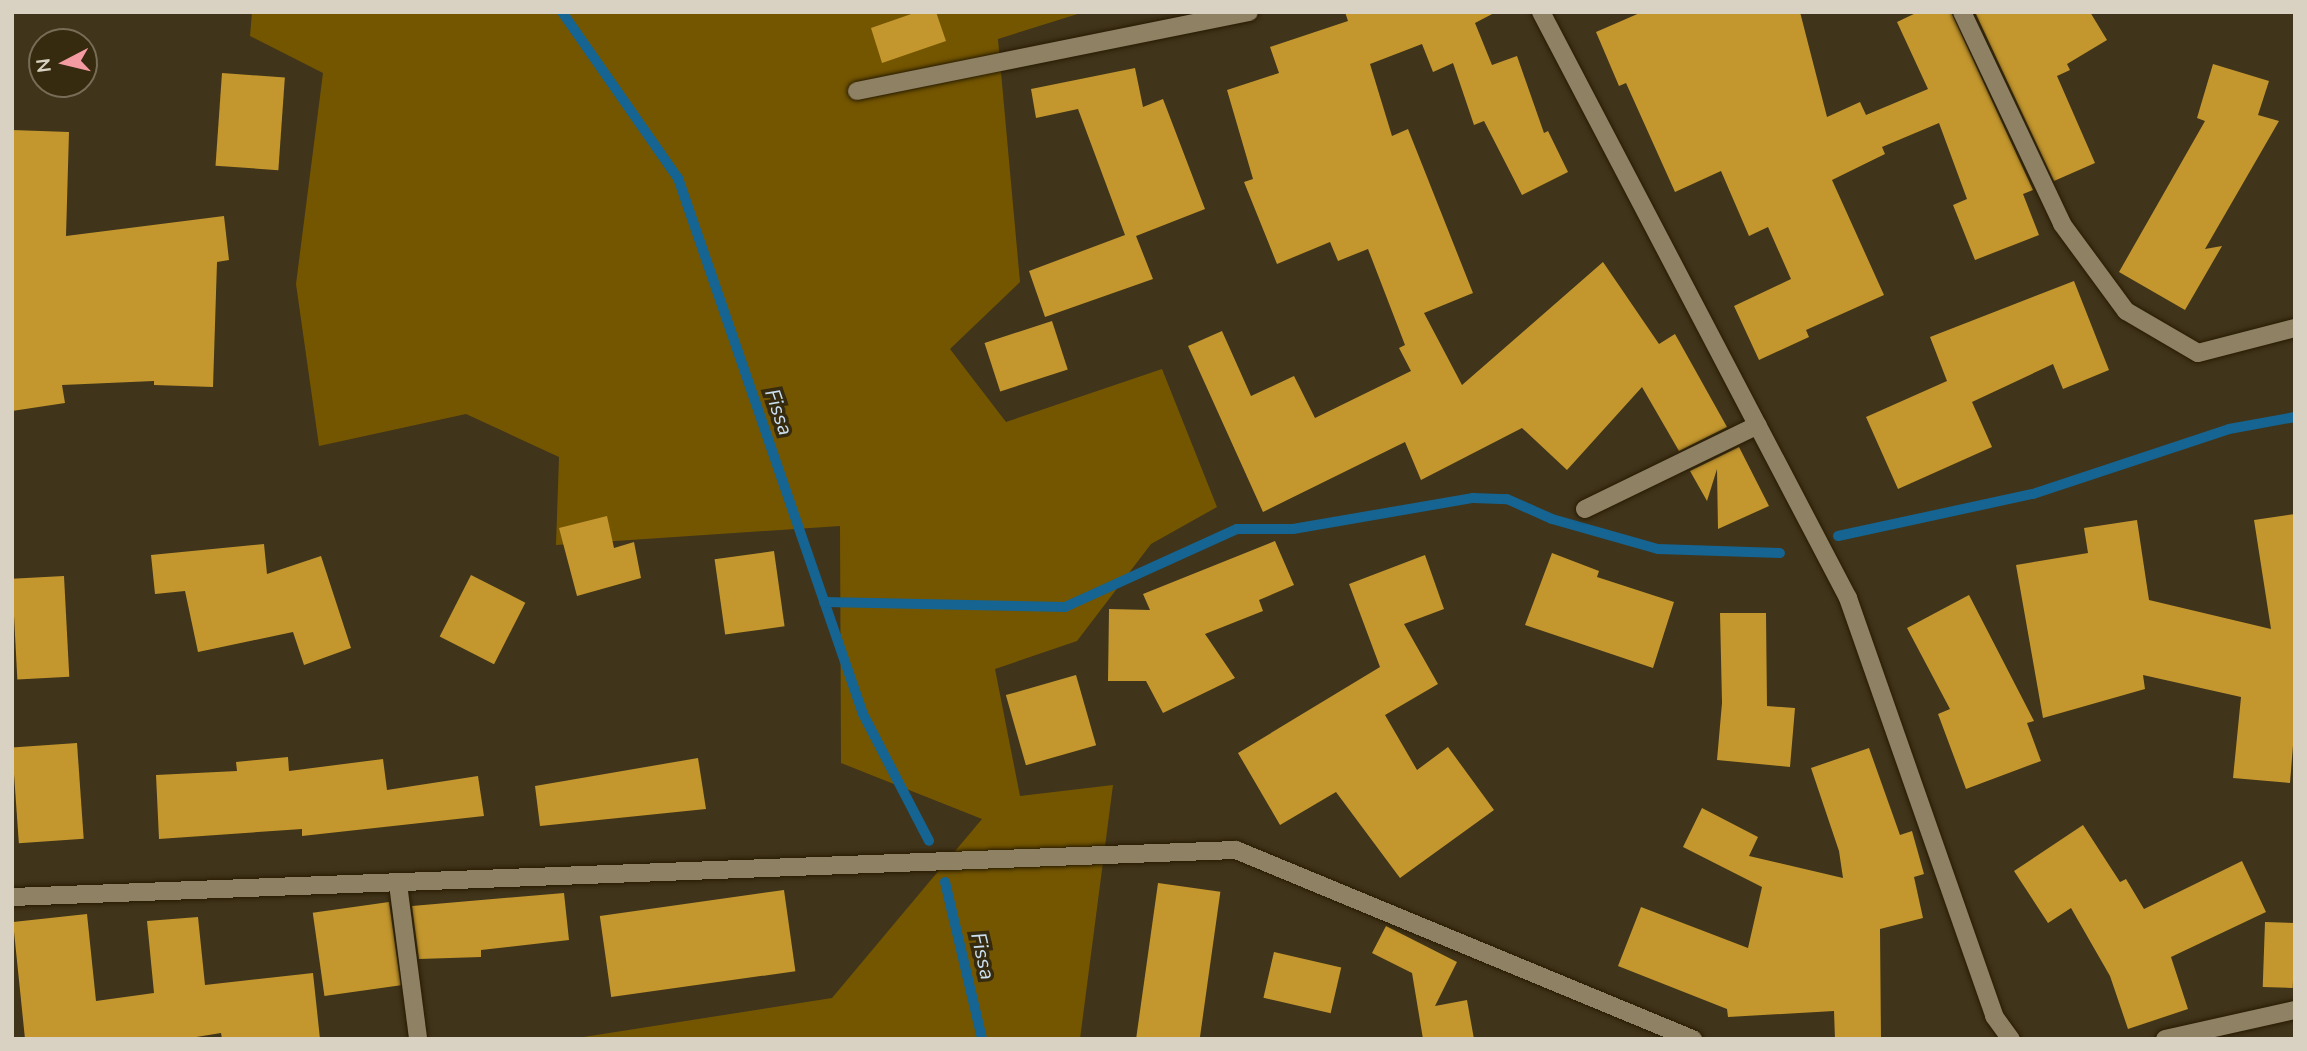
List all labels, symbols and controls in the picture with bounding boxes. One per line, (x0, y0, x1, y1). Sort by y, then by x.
north arrow (28, 28, 98, 98)
text: N (30, 57, 58, 74)
water label: Fissa (759, 385, 799, 439)
water label: Fissa (965, 930, 1001, 982)

